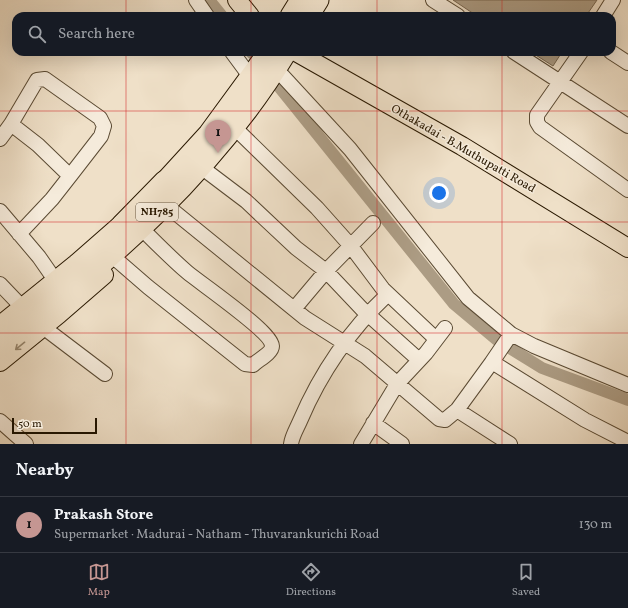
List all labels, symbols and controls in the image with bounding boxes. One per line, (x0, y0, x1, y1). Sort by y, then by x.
search box (12, 12, 616, 56)
icon: search (26, 23, 48, 45)
text: Search here (58, 24, 135, 45)
street label: Othakadai - B.Muthupatti Road (388, 101, 538, 197)
pin: 1 (205, 120, 231, 153)
your location (429, 183, 449, 203)
road number: NH785 (136, 203, 178, 221)
one-way arrow (14, 342, 25, 351)
scale bar (12, 416, 97, 435)
text: 50 m (18, 417, 42, 432)
text: Nearby (16, 459, 74, 482)
text: Prakash Store (54, 505, 153, 526)
text: 1 (26, 516, 32, 534)
text: 130 m (579, 516, 612, 534)
text: Supermarket · Madurai - Natham - Thuvarankurichi Road (54, 526, 379, 544)
tab: Map (88, 561, 110, 600)
tab: Directions (286, 561, 336, 600)
tab: Saved (512, 561, 540, 600)

